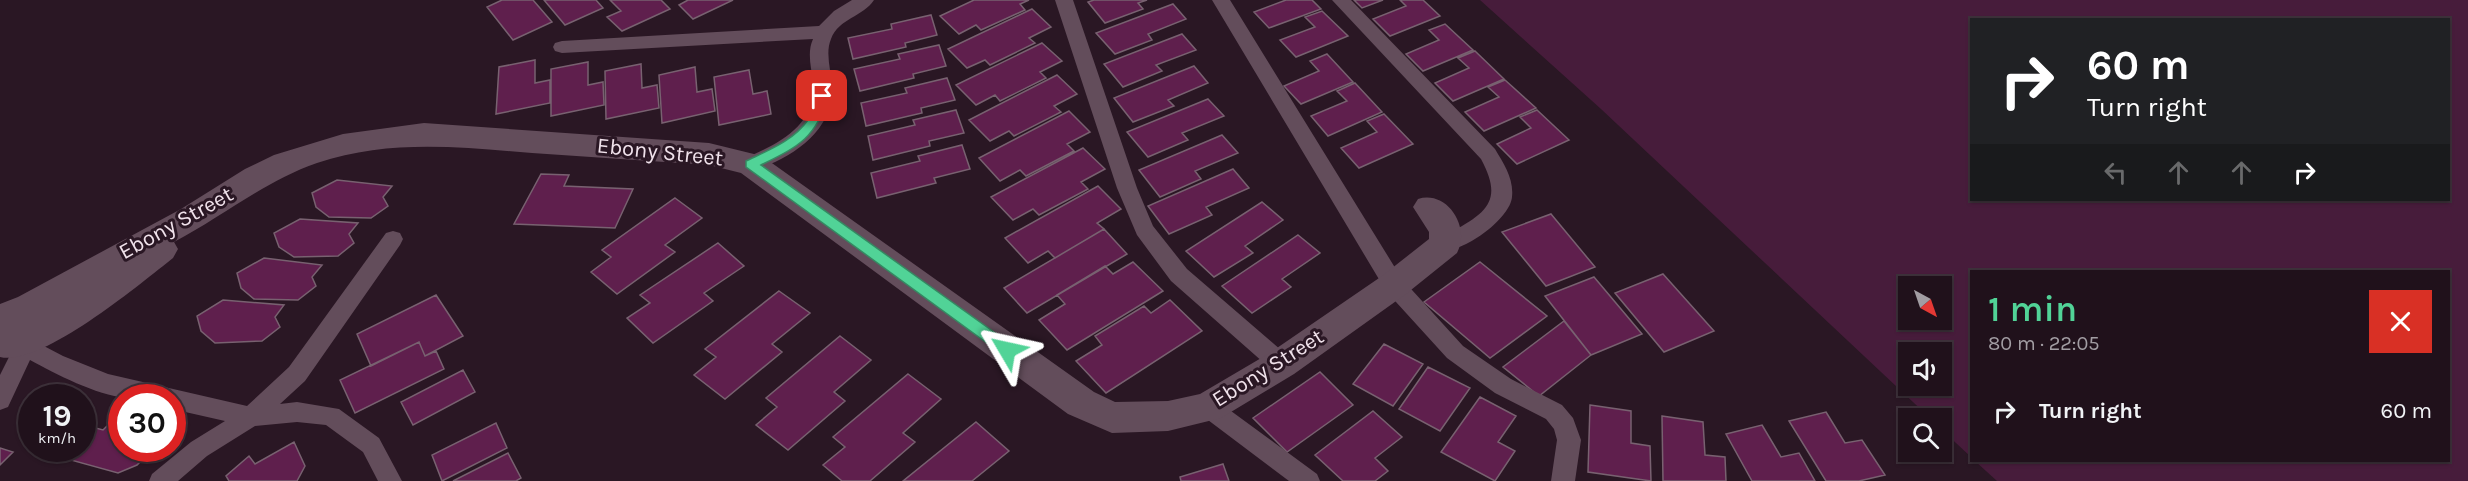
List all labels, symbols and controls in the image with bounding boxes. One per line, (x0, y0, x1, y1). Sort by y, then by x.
text: 60 m (2087, 40, 2190, 90)
icon: right (1988, 42, 2066, 120)
pin (796, 70, 847, 121)
icon: arrive (805, 79, 838, 112)
text: Turn right (2087, 91, 2207, 123)
street label: Ebony Street (596, 132, 724, 172)
icon: left (2099, 156, 2132, 189)
icon: ahead (2162, 156, 2195, 189)
icon: ahead (2225, 156, 2258, 189)
icon: right (2288, 156, 2321, 189)
street label: Ebony Street (114, 181, 238, 265)
north arrow (1898, 276, 1952, 330)
map controls (1898, 276, 1952, 462)
text: 1 min (1988, 288, 2077, 330)
button: close (2369, 290, 2432, 353)
position arrow (975, 318, 1039, 382)
street label: Ebony Street (1207, 323, 1329, 413)
text: 80 m · 22:05 (1988, 332, 2100, 355)
button: sound (1898, 342, 1952, 396)
speed limit sign: 30 (108, 384, 186, 462)
icon: right (1988, 395, 2021, 428)
text: 19 (42, 398, 71, 434)
text: Turn right (2039, 398, 2142, 424)
text: 60 m (2381, 398, 2432, 424)
button: search (1898, 408, 1952, 462)
text: km/h (38, 429, 76, 447)

